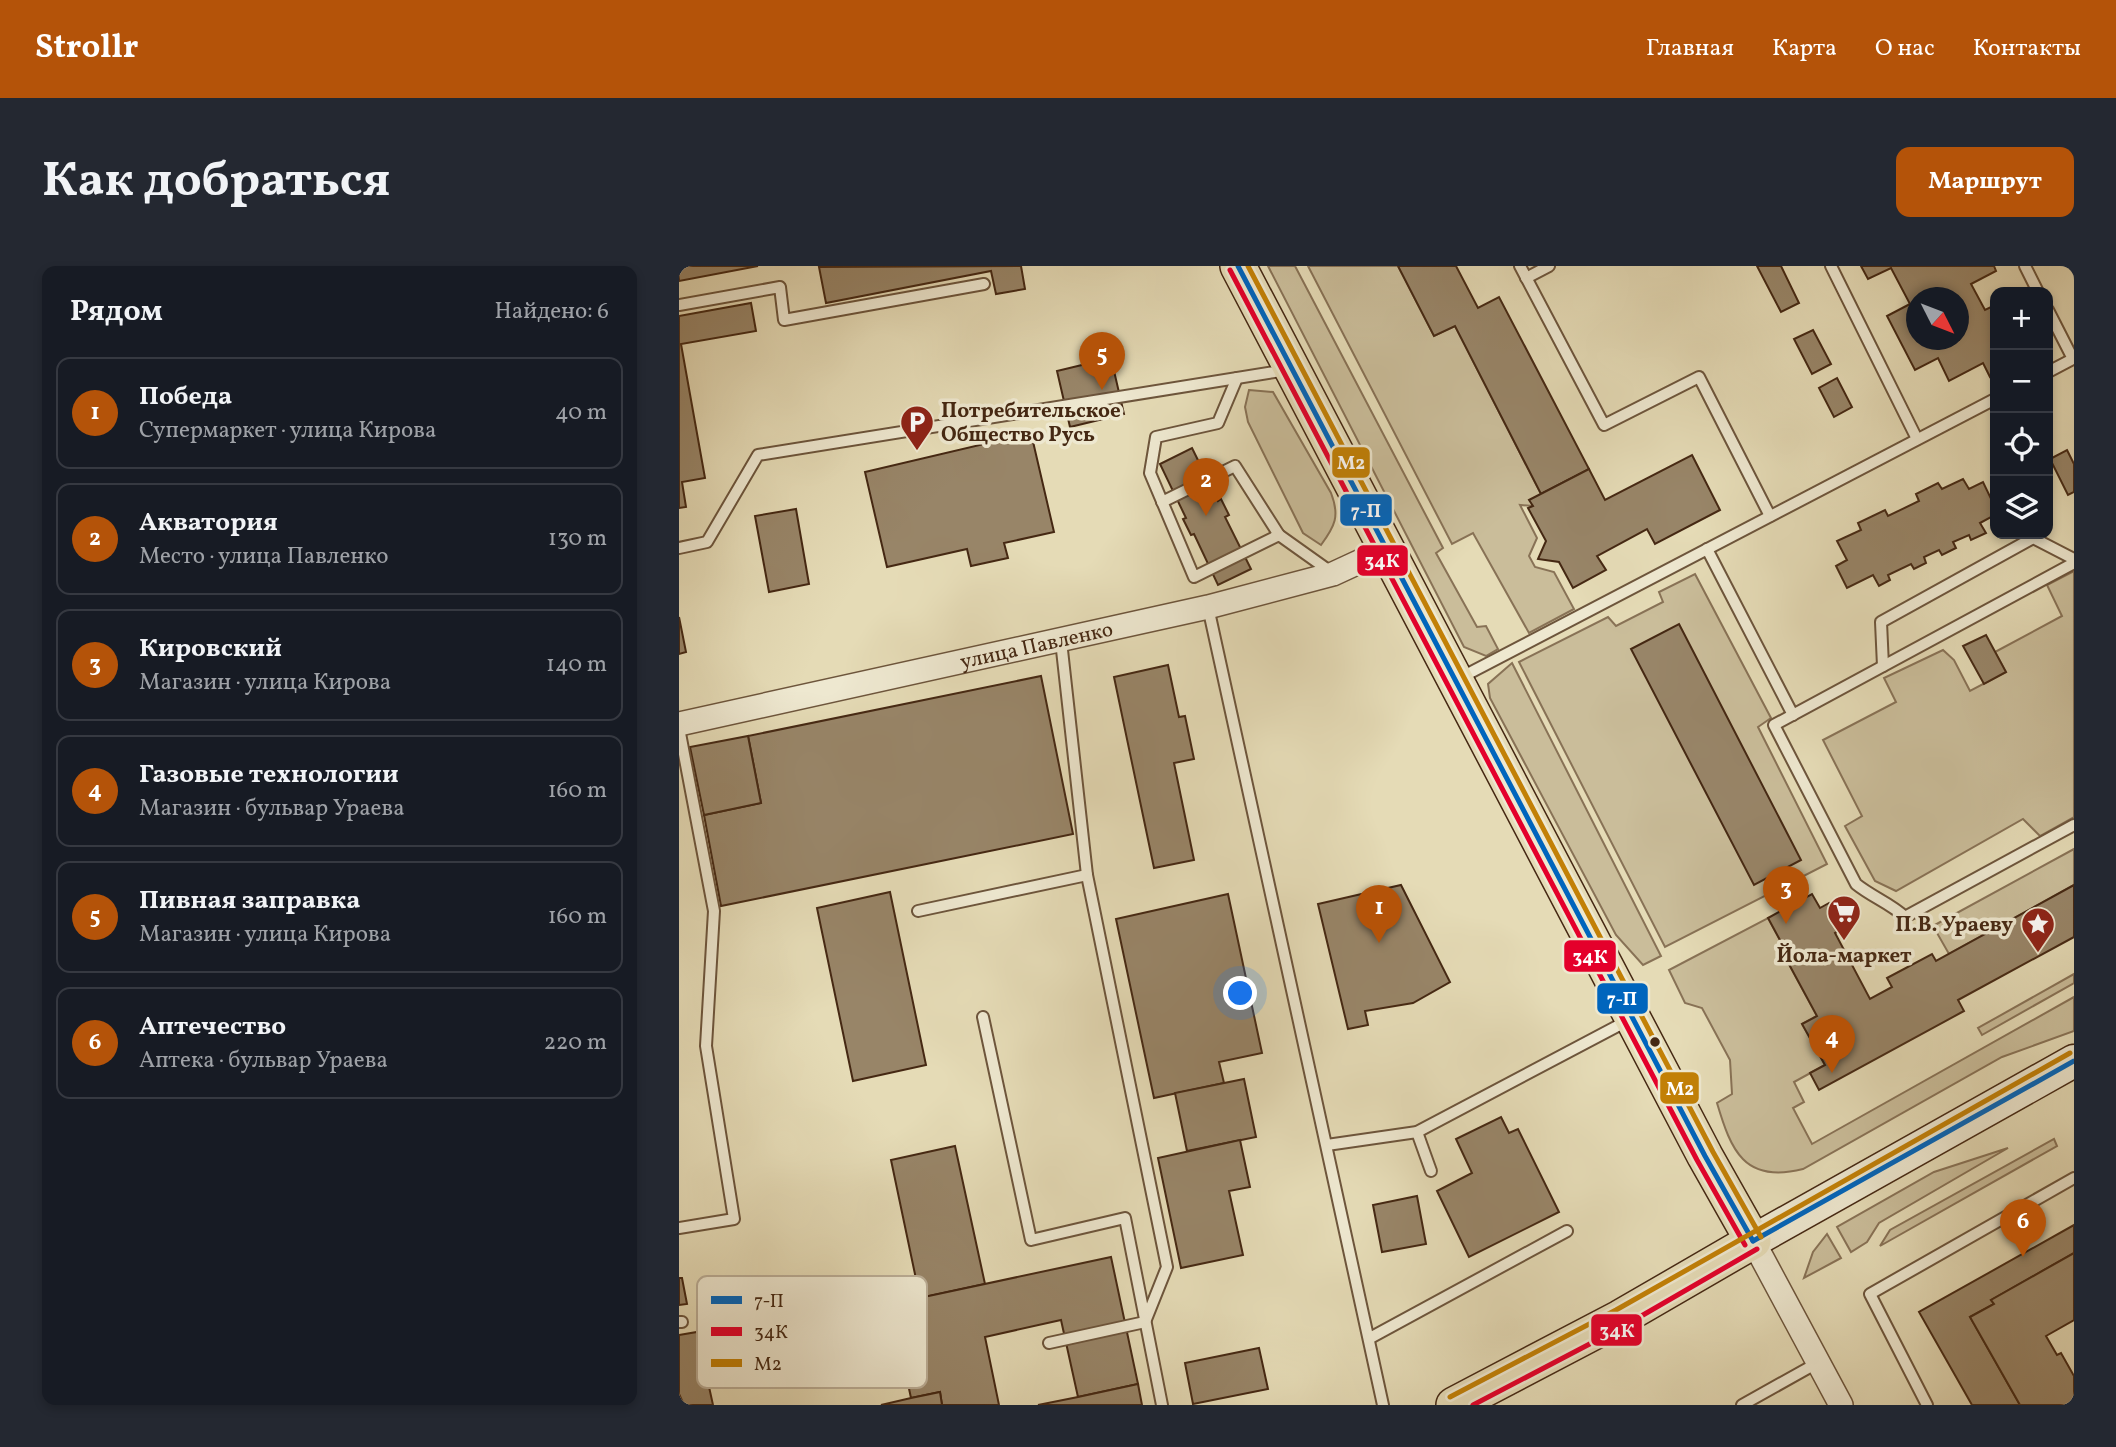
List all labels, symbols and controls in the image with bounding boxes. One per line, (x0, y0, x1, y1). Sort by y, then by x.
text: Strollr (35, 26, 138, 72)
text: Главная (1646, 32, 1734, 66)
text: Карта (1772, 32, 1837, 66)
text: О нас (1875, 32, 1935, 66)
text: Контакты (1973, 32, 2081, 66)
button: Маршрут (1896, 147, 2074, 217)
text: Как добраться (42, 148, 390, 217)
north arrow (1906, 287, 1969, 350)
map controls (1990, 287, 2053, 539)
button: + (1990, 287, 2053, 350)
text: Рядом (70, 291, 163, 333)
text: Найдено: 6 (494, 296, 609, 328)
pin: 5 (1079, 332, 1125, 390)
button: − (1990, 350, 2053, 413)
text: Победа (139, 379, 232, 415)
text: 1 (90, 397, 100, 429)
text: 40 m (555, 397, 607, 429)
place label: Потребительское Общество Русь (941, 397, 1121, 450)
parking icon: Потребительское Общество Русь (898, 403, 936, 452)
button: locate (1990, 413, 2053, 476)
text: Супермаркет · улица Кирова (139, 415, 436, 447)
line badge: М2 (1331, 446, 1371, 479)
text: М2 (1337, 451, 1365, 477)
pin: 2 (1183, 458, 1229, 516)
button: layers (1990, 476, 2053, 539)
line badge: 7-П (1339, 493, 1393, 527)
text: 7-П (1351, 499, 1381, 525)
text: Акватория (139, 505, 278, 541)
text: 2 (89, 523, 101, 555)
text: 130 m (548, 523, 607, 555)
text: Место · улица Павленко (139, 541, 388, 573)
line badge: 34К (1356, 544, 1409, 577)
text: 34К (1364, 549, 1400, 575)
street label: улица Павленко (958, 615, 1116, 677)
text: Кировский (139, 631, 282, 667)
text: 3 (89, 649, 101, 681)
text: 140 m (546, 649, 607, 681)
text: Магазин · улица Кирова (139, 667, 391, 699)
text: Газовые технологии (139, 757, 399, 793)
text: 4 (88, 775, 102, 807)
text: 160 m (548, 775, 607, 807)
text: Магазин · бульвар Ураева (139, 793, 405, 825)
pin: 3 (1763, 866, 1809, 924)
text: Пивная заправка (139, 883, 360, 919)
pin: 1 (1356, 885, 1402, 943)
supermarket icon: Йола-маркет (1825, 893, 1863, 942)
text: 5 (89, 901, 101, 933)
text: 160 m (548, 901, 607, 933)
place icon: П.В. Ураеву (2019, 905, 2057, 954)
place label: П.В. Ураеву (1895, 911, 2013, 940)
text: Магазин · улица Кирова (139, 919, 391, 951)
line badge: 34К (1563, 939, 1617, 973)
place label: Йола-маркет (1777, 942, 1912, 971)
text: 34К (1572, 945, 1608, 971)
your location (1223, 976, 1257, 1010)
line badge: 7-П (1596, 982, 1649, 1015)
text: 7-П (1607, 987, 1637, 1013)
text: Аптечество (139, 1009, 286, 1045)
pin: 4 (1809, 1015, 1855, 1073)
text: 6 (89, 1027, 101, 1059)
text: 220 m (544, 1027, 607, 1059)
unlabelled marker (1648, 1035, 1662, 1049)
text: Аптека · бульвар Ураева (139, 1045, 388, 1077)
line badge: М2 (1659, 1071, 1700, 1105)
text: М2 (1666, 1077, 1694, 1103)
pin: 6 (2000, 1199, 2046, 1257)
legend (697, 1276, 927, 1388)
text: 7-П (754, 1289, 784, 1315)
line badge: 34К (1590, 1313, 1643, 1347)
text: 34К (1599, 1319, 1635, 1345)
text: 34К (754, 1320, 788, 1346)
text: М2 (754, 1352, 782, 1378)

